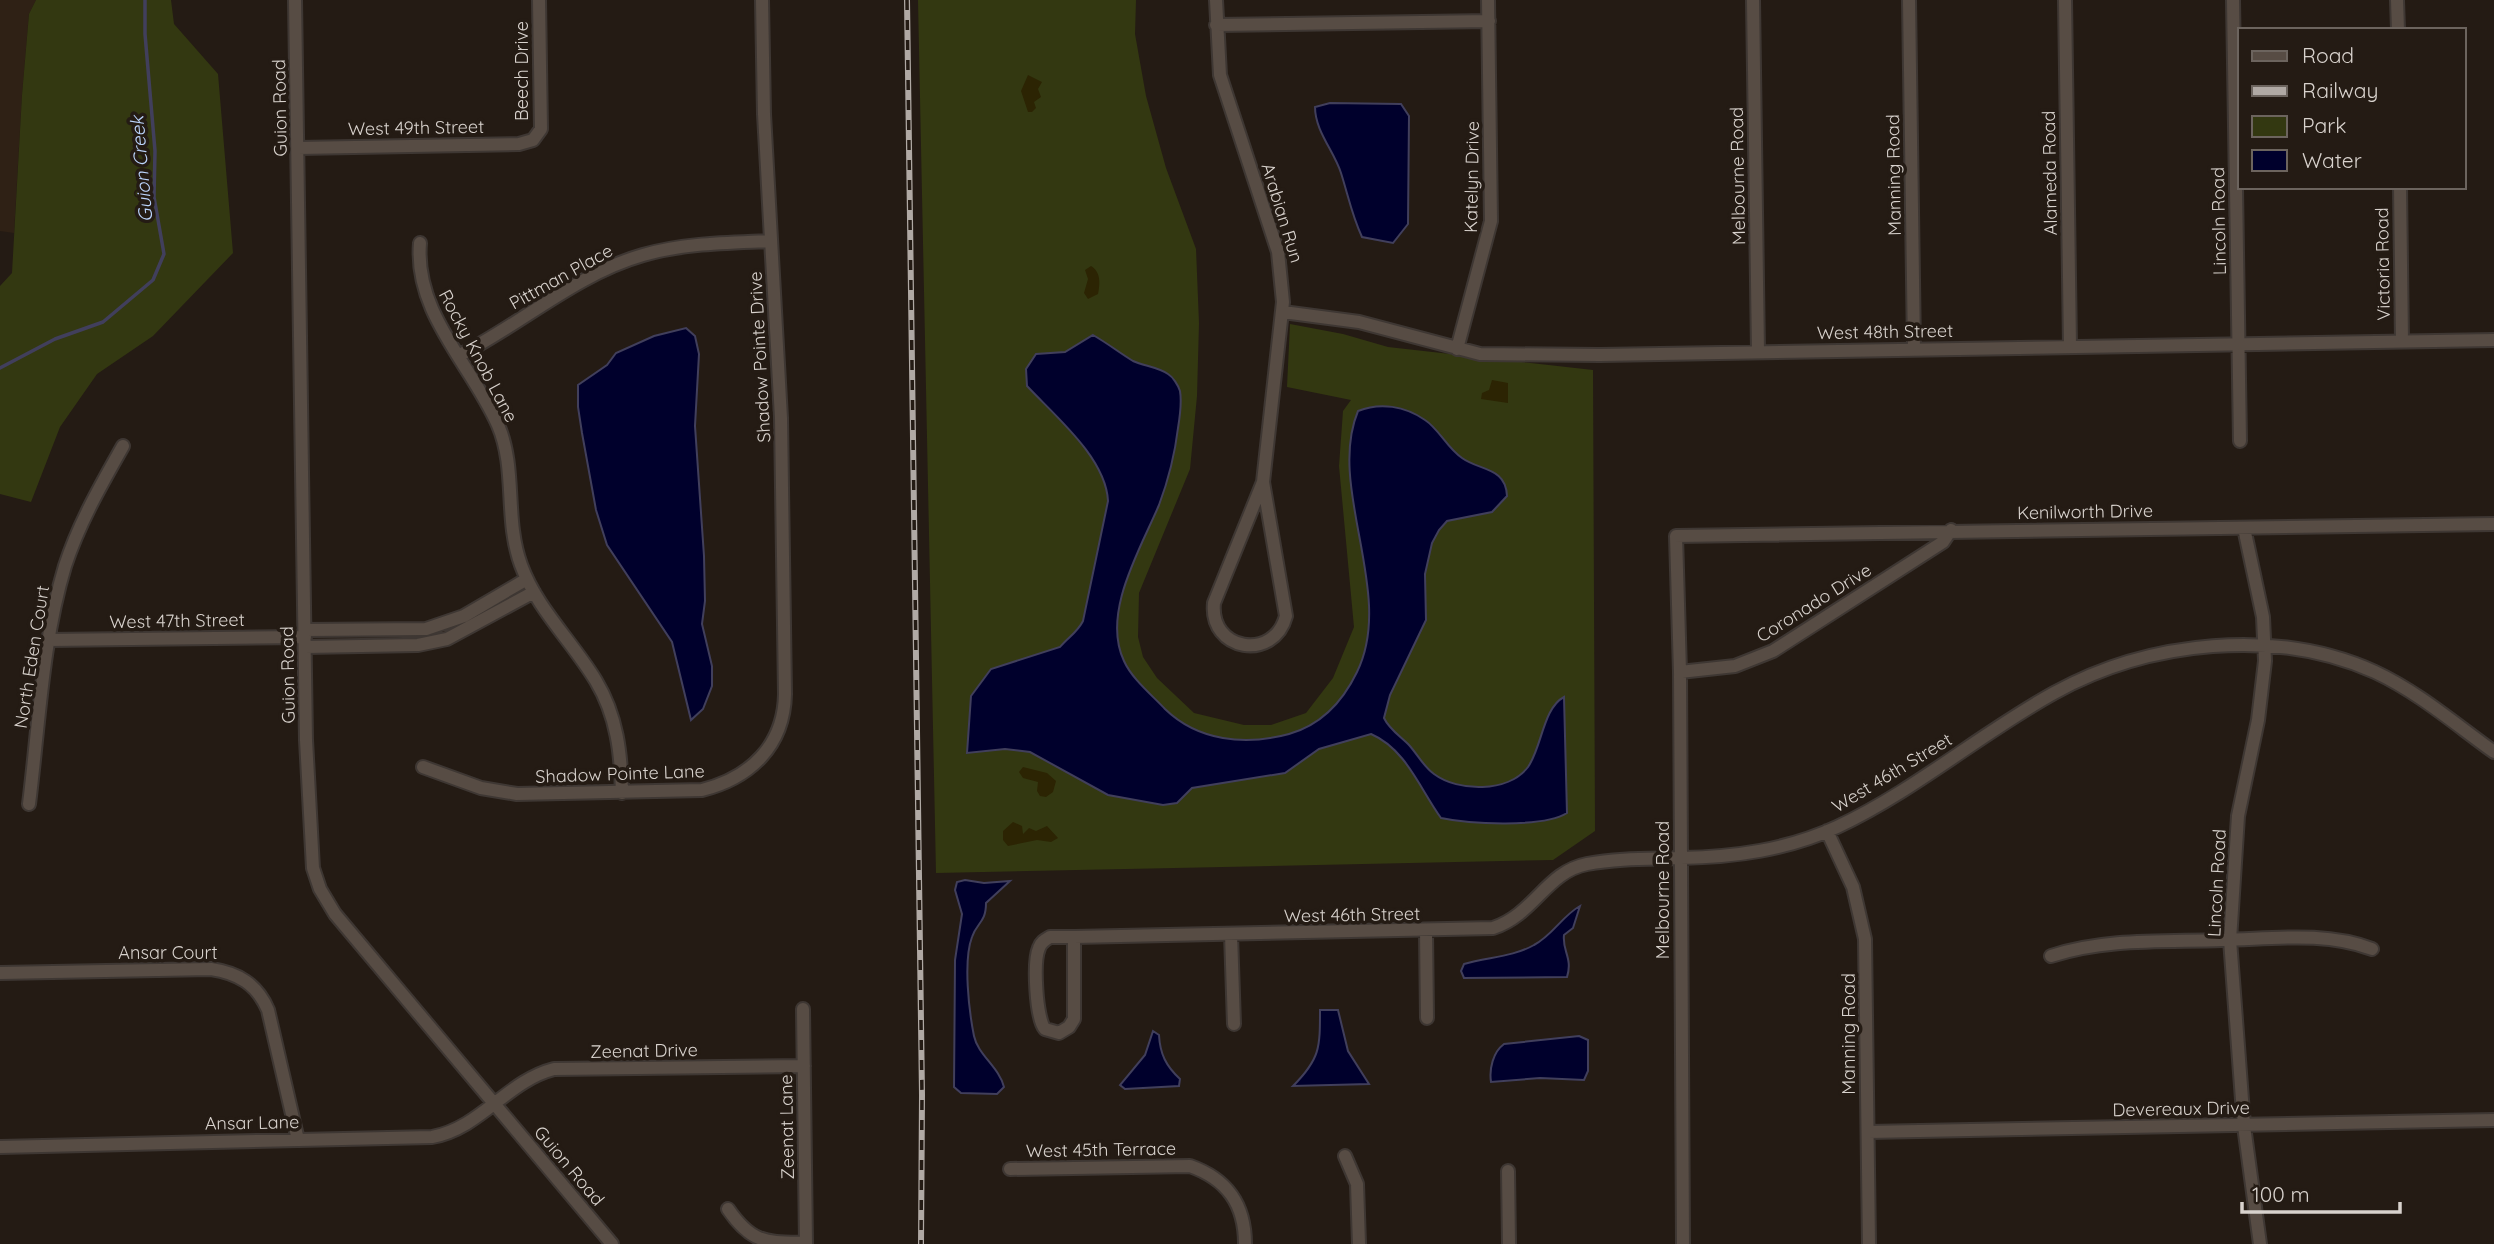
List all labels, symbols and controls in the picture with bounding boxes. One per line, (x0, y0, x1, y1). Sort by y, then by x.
street label: Beech Drive (510, 21, 533, 121)
legend (2238, 28, 2466, 189)
text: Road (2302, 42, 2354, 68)
street label: Guion Road (267, 59, 292, 157)
text: Railway (2302, 77, 2378, 103)
street label: Melbourne Road (1725, 107, 1750, 245)
street label: Alameda Road (2037, 110, 2062, 236)
text: Park (2302, 112, 2346, 138)
water label: Guion Creek (124, 113, 158, 223)
street label: Manning Road (1881, 114, 1906, 236)
street label: West 49th Street (348, 115, 484, 140)
street label: Katelyn Drive (1459, 121, 1484, 233)
text: Water (2302, 147, 2362, 173)
street label: Arabian Run (1256, 160, 1309, 265)
street label: Lincoln Road (2206, 167, 2231, 275)
street label: Victoria Road (2370, 207, 2395, 321)
street label: Pittman Place (505, 239, 616, 314)
street label: Shadow Pointe Drive (744, 271, 775, 443)
street label: Rocky Knob Lane (434, 285, 523, 426)
street label: West 48th Street (1817, 319, 1953, 344)
street label: Kenilworth Drive (2017, 499, 2153, 524)
street label: Coronado Drive (1752, 558, 1876, 647)
street label: North Eden Court (9, 584, 54, 730)
street label: West 47th Street (109, 608, 245, 633)
street label: Guion Road (275, 626, 300, 724)
street label: West 46th Street (1827, 728, 1956, 818)
street label: Shadow Pointe Lane (535, 759, 705, 788)
street label: Melbourne Road (1651, 821, 1674, 959)
street label: Lincoln Road (2202, 828, 2231, 938)
street label: West 46th Street (1284, 902, 1420, 927)
street label: Ansar Court (118, 941, 218, 964)
street label: Manning Road (1837, 973, 1860, 1095)
street label: Zeenat Drive (590, 1038, 698, 1063)
street label: Zeenat Lane (774, 1074, 799, 1180)
street label: Devereaux Drive (2112, 1096, 2250, 1121)
street label: Ansar Lane (205, 1110, 299, 1135)
street label: Guion Road (529, 1121, 610, 1210)
street label: West 45th Terrace (1026, 1137, 1176, 1162)
scale bar (2242, 1170, 2400, 1214)
text: 100 m (2252, 1181, 2310, 1207)

